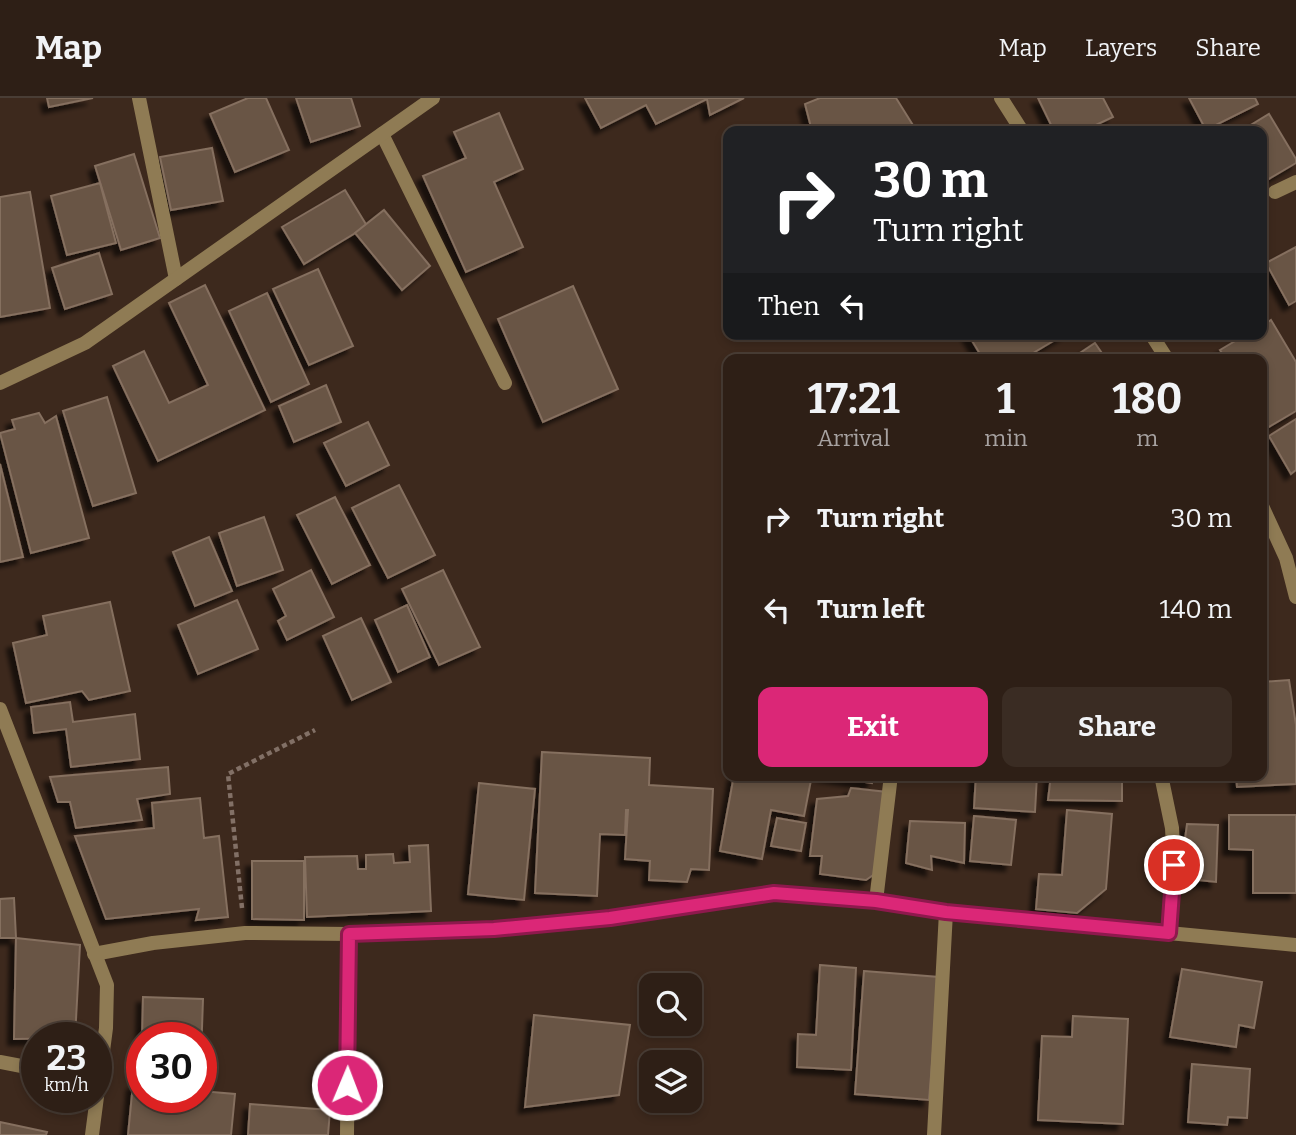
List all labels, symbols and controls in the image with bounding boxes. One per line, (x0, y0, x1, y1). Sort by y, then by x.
text: Map (35, 28, 102, 68)
text: Map (999, 34, 1047, 62)
text: Layers (1085, 34, 1157, 62)
text: Share (1195, 34, 1261, 62)
text: 30 m (873, 151, 988, 210)
icon: right (758, 154, 849, 245)
text: Turn right (873, 211, 1024, 249)
icon: left (834, 287, 872, 325)
text: Then (758, 291, 820, 322)
text: 17:21 (808, 374, 900, 424)
text: 1 (997, 374, 1015, 424)
text: 180 (1112, 374, 1182, 424)
text: Arrival (817, 424, 890, 452)
text: min (984, 424, 1028, 452)
text: m (1136, 424, 1158, 452)
icon: right (758, 500, 796, 538)
text: Turn right (817, 503, 944, 534)
text: 30 m (1171, 503, 1232, 534)
icon: left (758, 591, 796, 629)
text: Turn left (817, 594, 925, 625)
text: 140 m (1160, 594, 1232, 625)
button: Exit (758, 687, 988, 767)
button: Share (1002, 687, 1232, 767)
pin (1144, 835, 1204, 895)
icon: arrive (1155, 846, 1193, 884)
map controls (639, 973, 702, 1113)
button: search (639, 973, 702, 1036)
speed limit sign: 30 (126, 1022, 217, 1113)
text: 23 (47, 1037, 86, 1079)
position arrow (310, 1048, 384, 1122)
button: layers (639, 1050, 702, 1113)
text: km/h (44, 1074, 89, 1096)

